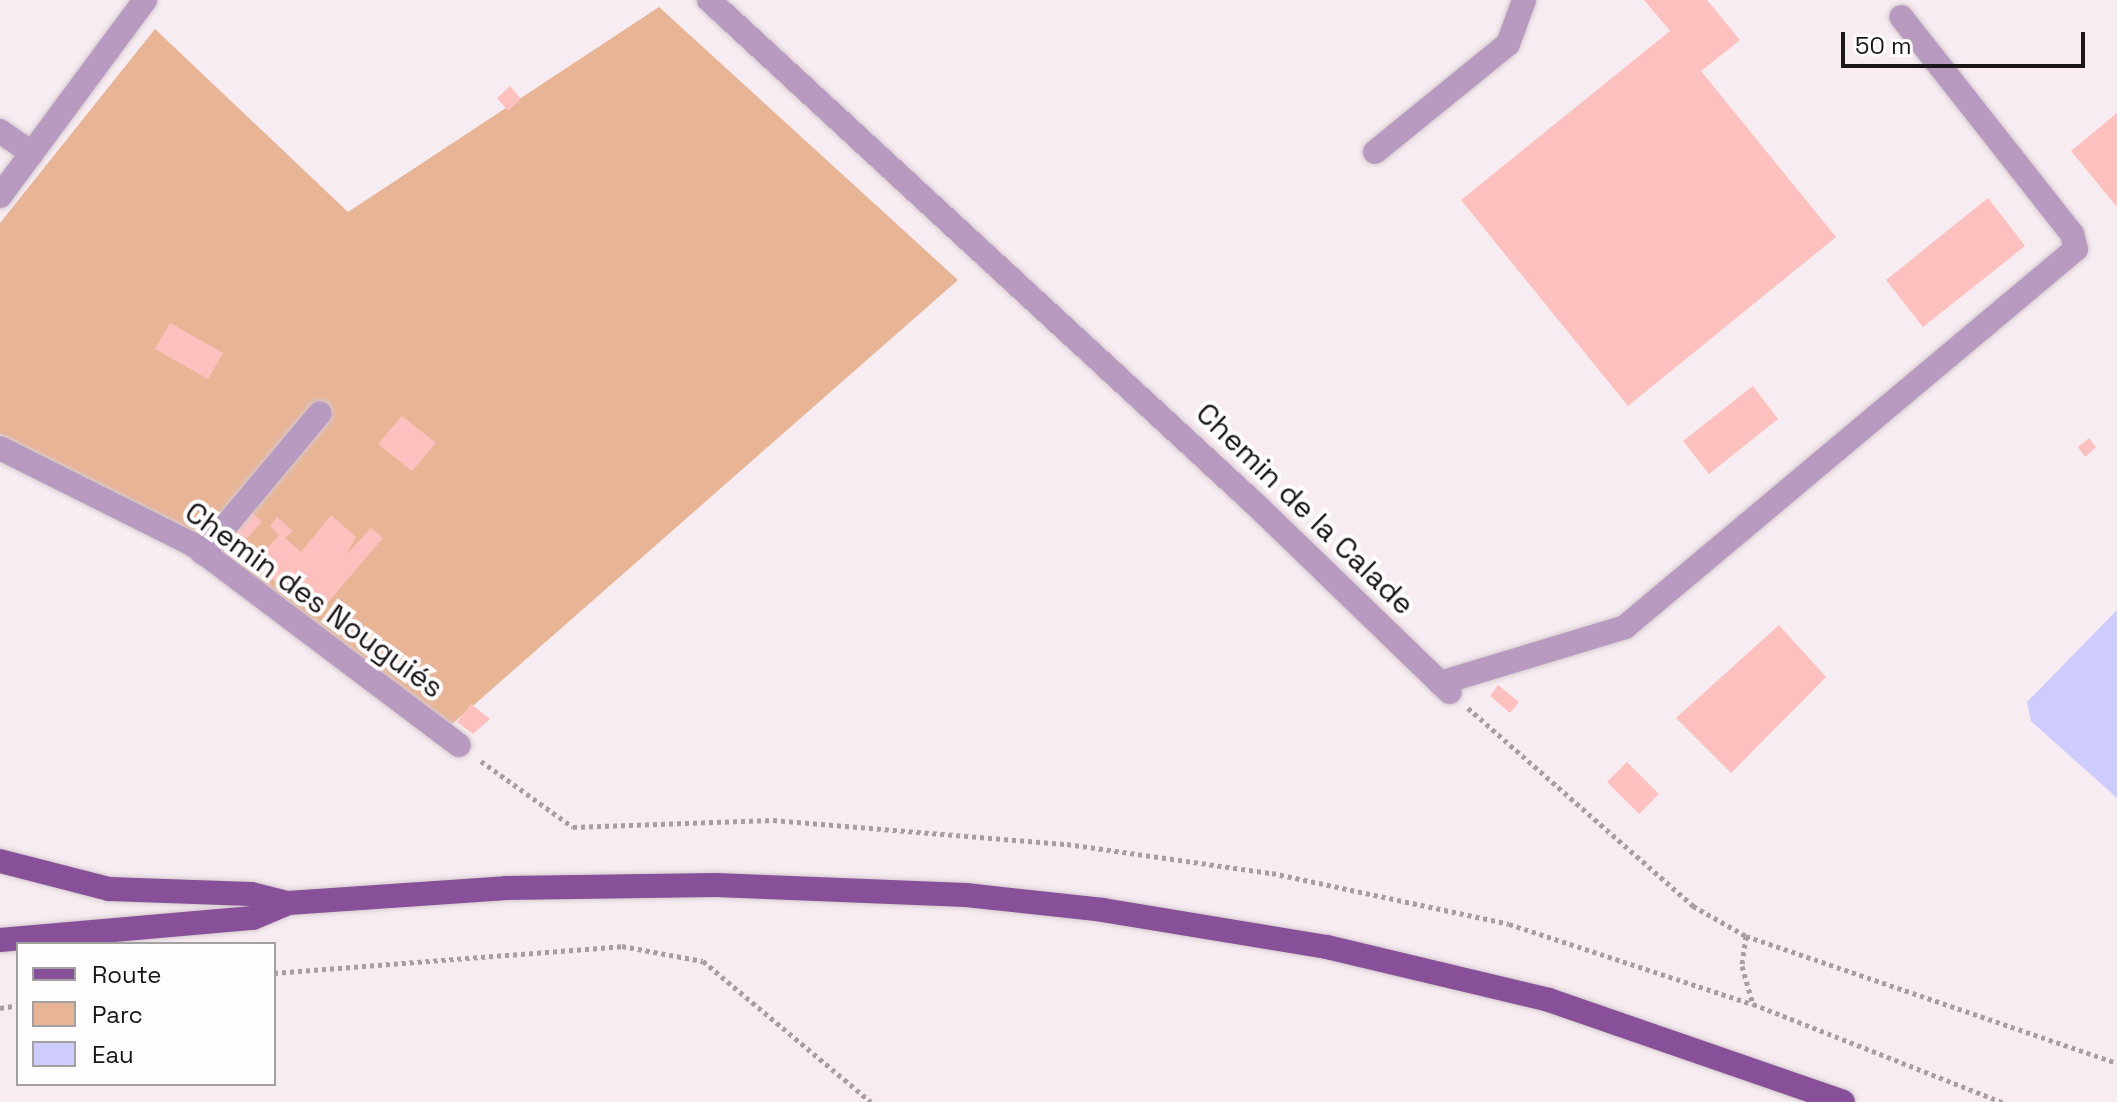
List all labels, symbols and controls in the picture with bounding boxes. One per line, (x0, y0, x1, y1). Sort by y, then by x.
scale bar (1845, 16, 2089, 66)
text: 50 m (1855, 30, 1912, 61)
street label: Chemin de la Calade (1188, 395, 1422, 623)
street label: Chemin des Nouguiés (178, 494, 450, 706)
legend (16, 942, 276, 1086)
text: Route (92, 959, 161, 990)
text: Parc (92, 999, 143, 1030)
text: Eau (92, 1039, 134, 1070)

